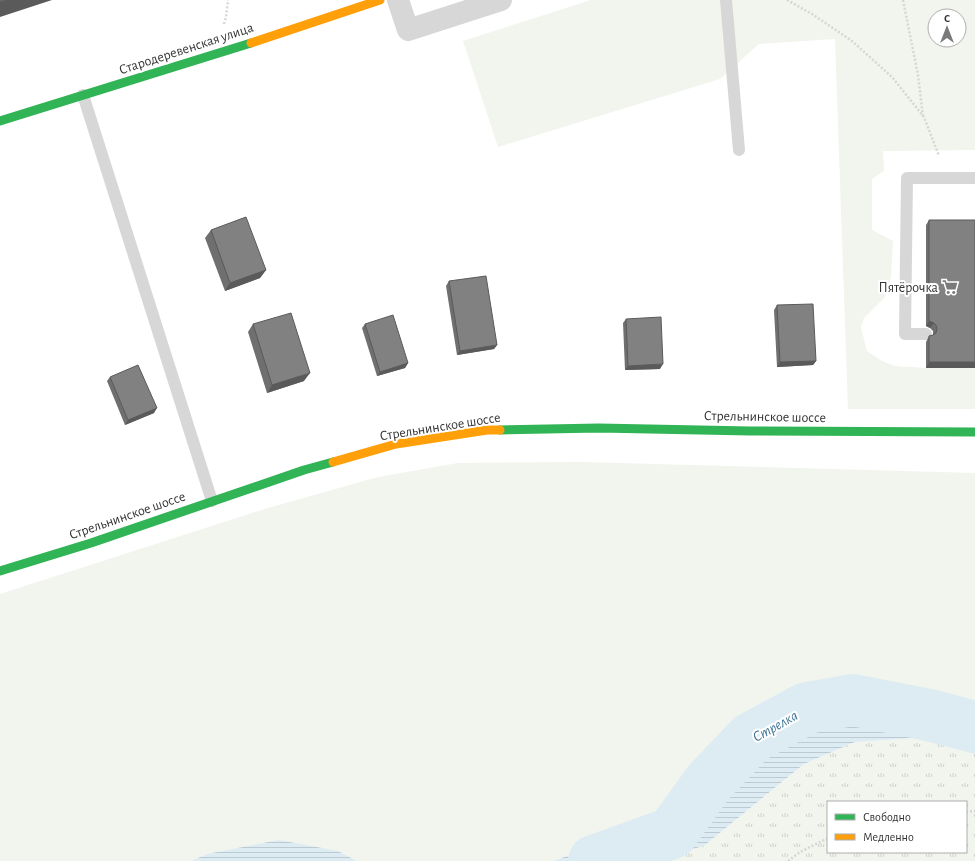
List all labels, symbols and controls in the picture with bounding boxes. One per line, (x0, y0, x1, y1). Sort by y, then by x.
north arrow (927, 8, 967, 48)
text: С (944, 13, 950, 24)
street label: Стародеревенская улица (117, 20, 256, 77)
supermarket icon: Пятёрочка (941, 278, 959, 296)
place label: Пятёрочка (878, 281, 939, 295)
street label: Стрельнинское шоссе (704, 409, 826, 425)
street label: Стрельнинское шоссе (379, 411, 502, 443)
street label: Стрельнинское шоссе (67, 489, 187, 542)
water label: Стрелка (750, 708, 800, 745)
legend (827, 801, 967, 853)
text: Свободно (863, 811, 911, 823)
text: Медленно (863, 831, 914, 843)

